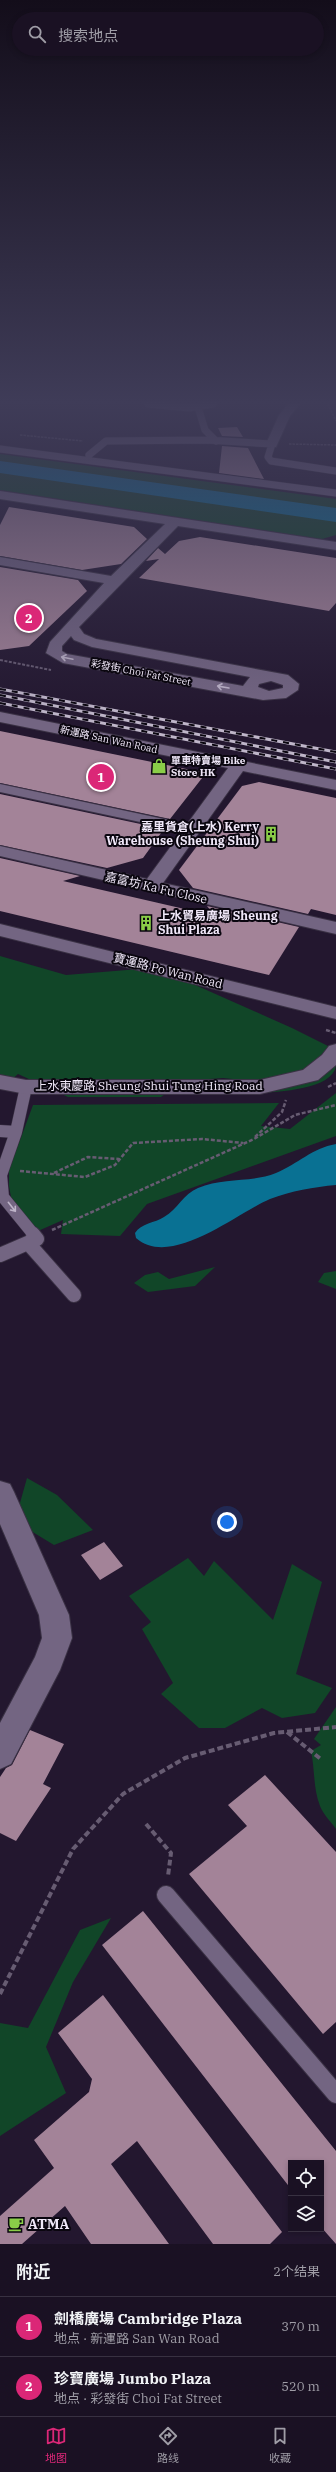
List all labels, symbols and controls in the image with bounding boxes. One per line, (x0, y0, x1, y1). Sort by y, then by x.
search box (12, 12, 324, 56)
icon: search (26, 23, 48, 45)
text: 搜索地点 (58, 26, 118, 45)
pin: 2 (16, 603, 42, 633)
one-way arrow (61, 654, 74, 662)
street label: 彩發街 Choi Fat Street (90, 656, 192, 689)
one-way arrow (217, 683, 230, 691)
street label: 新運路 San Wan Road (59, 723, 159, 756)
place label: 單車特賣場 Bike Store HK (171, 754, 246, 779)
shop icon: 單車特賣場 Bike Store HK (150, 757, 168, 775)
pin: 1 (88, 762, 114, 792)
place label: 嘉里貨倉(上水) Kerry Warehouse (Sheung Shui) (106, 819, 259, 848)
building icon: 嘉里貨倉(上水) Kerry Warehouse (Sheung Shui) (262, 825, 280, 843)
street label: 嘉富坊 Ka Fu Close (104, 868, 209, 907)
place label: 上水貿易廣場 Sheung Shui Plaza (158, 908, 278, 937)
building icon: 上水貿易廣場 Sheung Shui Plaza (137, 914, 155, 932)
street label: 寶運路 Po Wan Road (112, 950, 224, 991)
street label: 上水東慶路 Sheung Shui Tung Hing Road (35, 1078, 263, 1093)
one-way arrow (7, 1202, 16, 1213)
your location (217, 1512, 237, 1532)
map controls (288, 2160, 324, 2232)
button: locate (288, 2160, 324, 2196)
button: layers (288, 2196, 324, 2232)
cafe icon: ATMA (7, 2215, 25, 2233)
place label: ATMA (28, 2215, 69, 2233)
text: 附近 (16, 2261, 50, 2283)
text: 2个结果 (273, 2263, 320, 2280)
text: 劍橋廣場 Cambridge Plaza (54, 2309, 242, 2328)
text: 1 (25, 2318, 33, 2335)
text: 370 m (281, 2318, 320, 2335)
text: 地点 · 新運路 San Wan Road (54, 2330, 220, 2347)
text: 珍寶廣場 Jumbo Plaza (54, 2369, 211, 2388)
text: 2 (25, 2378, 33, 2395)
text: 520 m (281, 2378, 320, 2395)
text: 地点 · 彩發街 Choi Fat Street (54, 2390, 222, 2407)
tab: 地图 (45, 2425, 67, 2465)
tab: 路线 (157, 2425, 179, 2465)
tab: 收藏 (269, 2425, 291, 2465)

